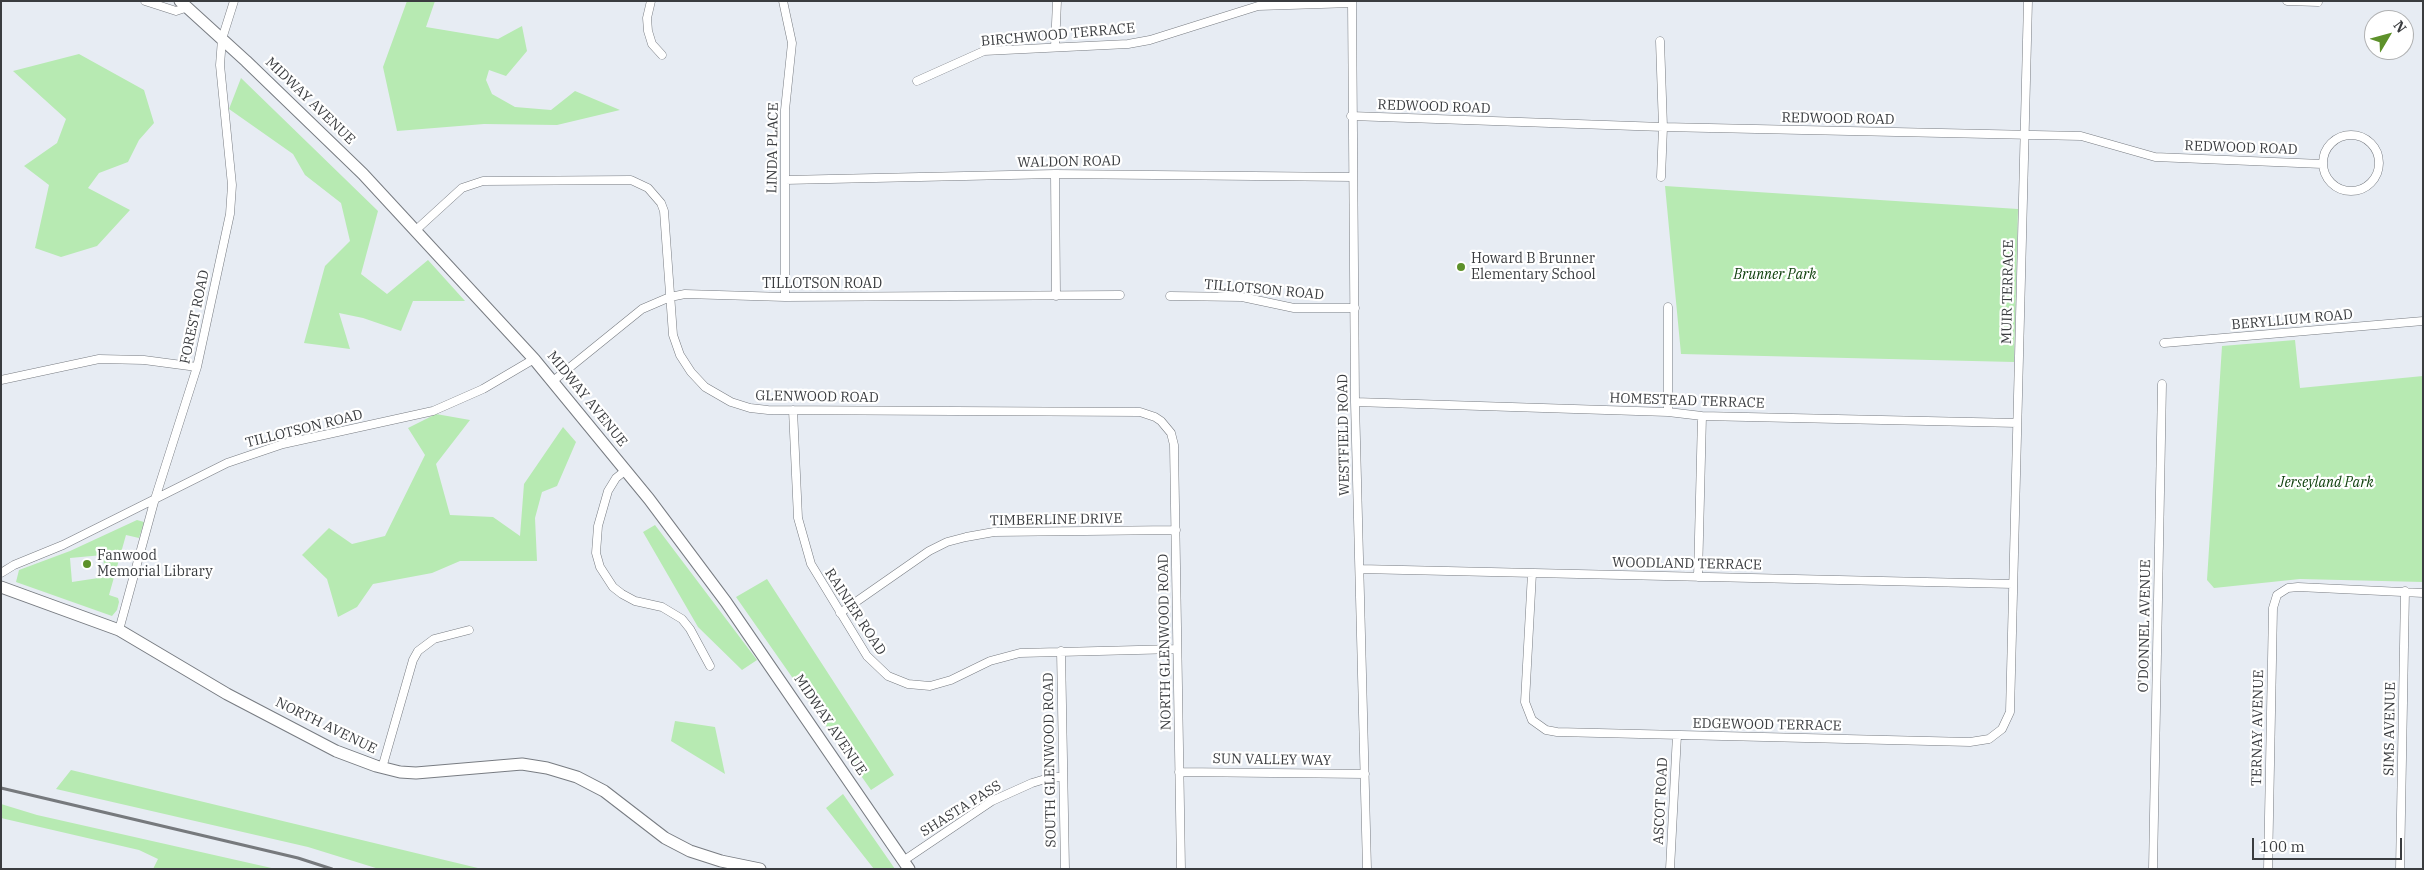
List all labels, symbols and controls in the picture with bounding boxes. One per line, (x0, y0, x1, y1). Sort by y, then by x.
north arrow (2364, 10, 2414, 60)
text: N (2390, 17, 2411, 36)
street label: BIRCHWOOD TERRACE (980, 20, 1136, 50)
street label: MIDWAY AVENUE (262, 54, 358, 148)
street label: REDWOOD ROAD (1377, 97, 1491, 117)
street label: LINDA PLACE (764, 102, 782, 194)
street label: REDWOOD ROAD (1781, 110, 1895, 128)
street label: REDWOOD ROAD (2184, 138, 2298, 158)
street label: WALDON ROAD (1017, 153, 1121, 171)
street label: MUIR TERRACE (1999, 240, 2017, 344)
place label: Howard B Brunner Elementary School (1471, 251, 1596, 284)
marker: Howard B Brunner Elementary School (1455, 261, 1467, 273)
park label: Brunner Park (1733, 267, 1817, 283)
street label: FOREST ROAD (177, 268, 213, 366)
street label: TILLOTSON ROAD (762, 276, 882, 292)
street label: TILLOTSON ROAD (1203, 276, 1325, 304)
street label: BERYLLIUM ROAD (2231, 306, 2353, 334)
street label: MIDWAY AVENUE (543, 348, 631, 450)
street label: WESTFIELD ROAD (1335, 374, 1353, 496)
street label: GLENWOOD ROAD (755, 388, 879, 406)
street label: HOMESTEAD TERRACE (1609, 390, 1765, 412)
street label: TILLOTSON ROAD (244, 406, 364, 452)
park label: Jerseyland Park (2278, 475, 2374, 491)
street label: TIMBERLINE DRIVE (990, 510, 1122, 530)
place label: Fanwood Memorial Library (97, 548, 213, 580)
street label: NORTH GLENWOOD ROAD (1155, 554, 1175, 730)
street label: WOODLAND TERRACE (1612, 554, 1762, 574)
marker: Fanwood Memorial Library (81, 558, 93, 570)
street label: O'DONNEL AVENUE (2135, 559, 2155, 693)
street label: RAINIER ROAD (821, 566, 889, 658)
street label: TERNAY AVENUE (2249, 670, 2267, 786)
street label: MIDWAY AVENUE (790, 671, 870, 779)
street label: SOUTH GLENWOOD ROAD (1040, 672, 1060, 848)
street label: SIMS AVENUE (2381, 682, 2399, 776)
street label: NORTH AVENUE (273, 694, 379, 758)
street label: EDGEWOOD TERRACE (1692, 715, 1842, 735)
street label: SUN VALLEY WAY (1212, 751, 1332, 769)
street label: ASCOT ROAD (1650, 757, 1672, 845)
street label: SHASTA PASS (917, 777, 1005, 841)
scale bar (2254, 828, 2404, 860)
text: 100 m (2260, 837, 2305, 856)

